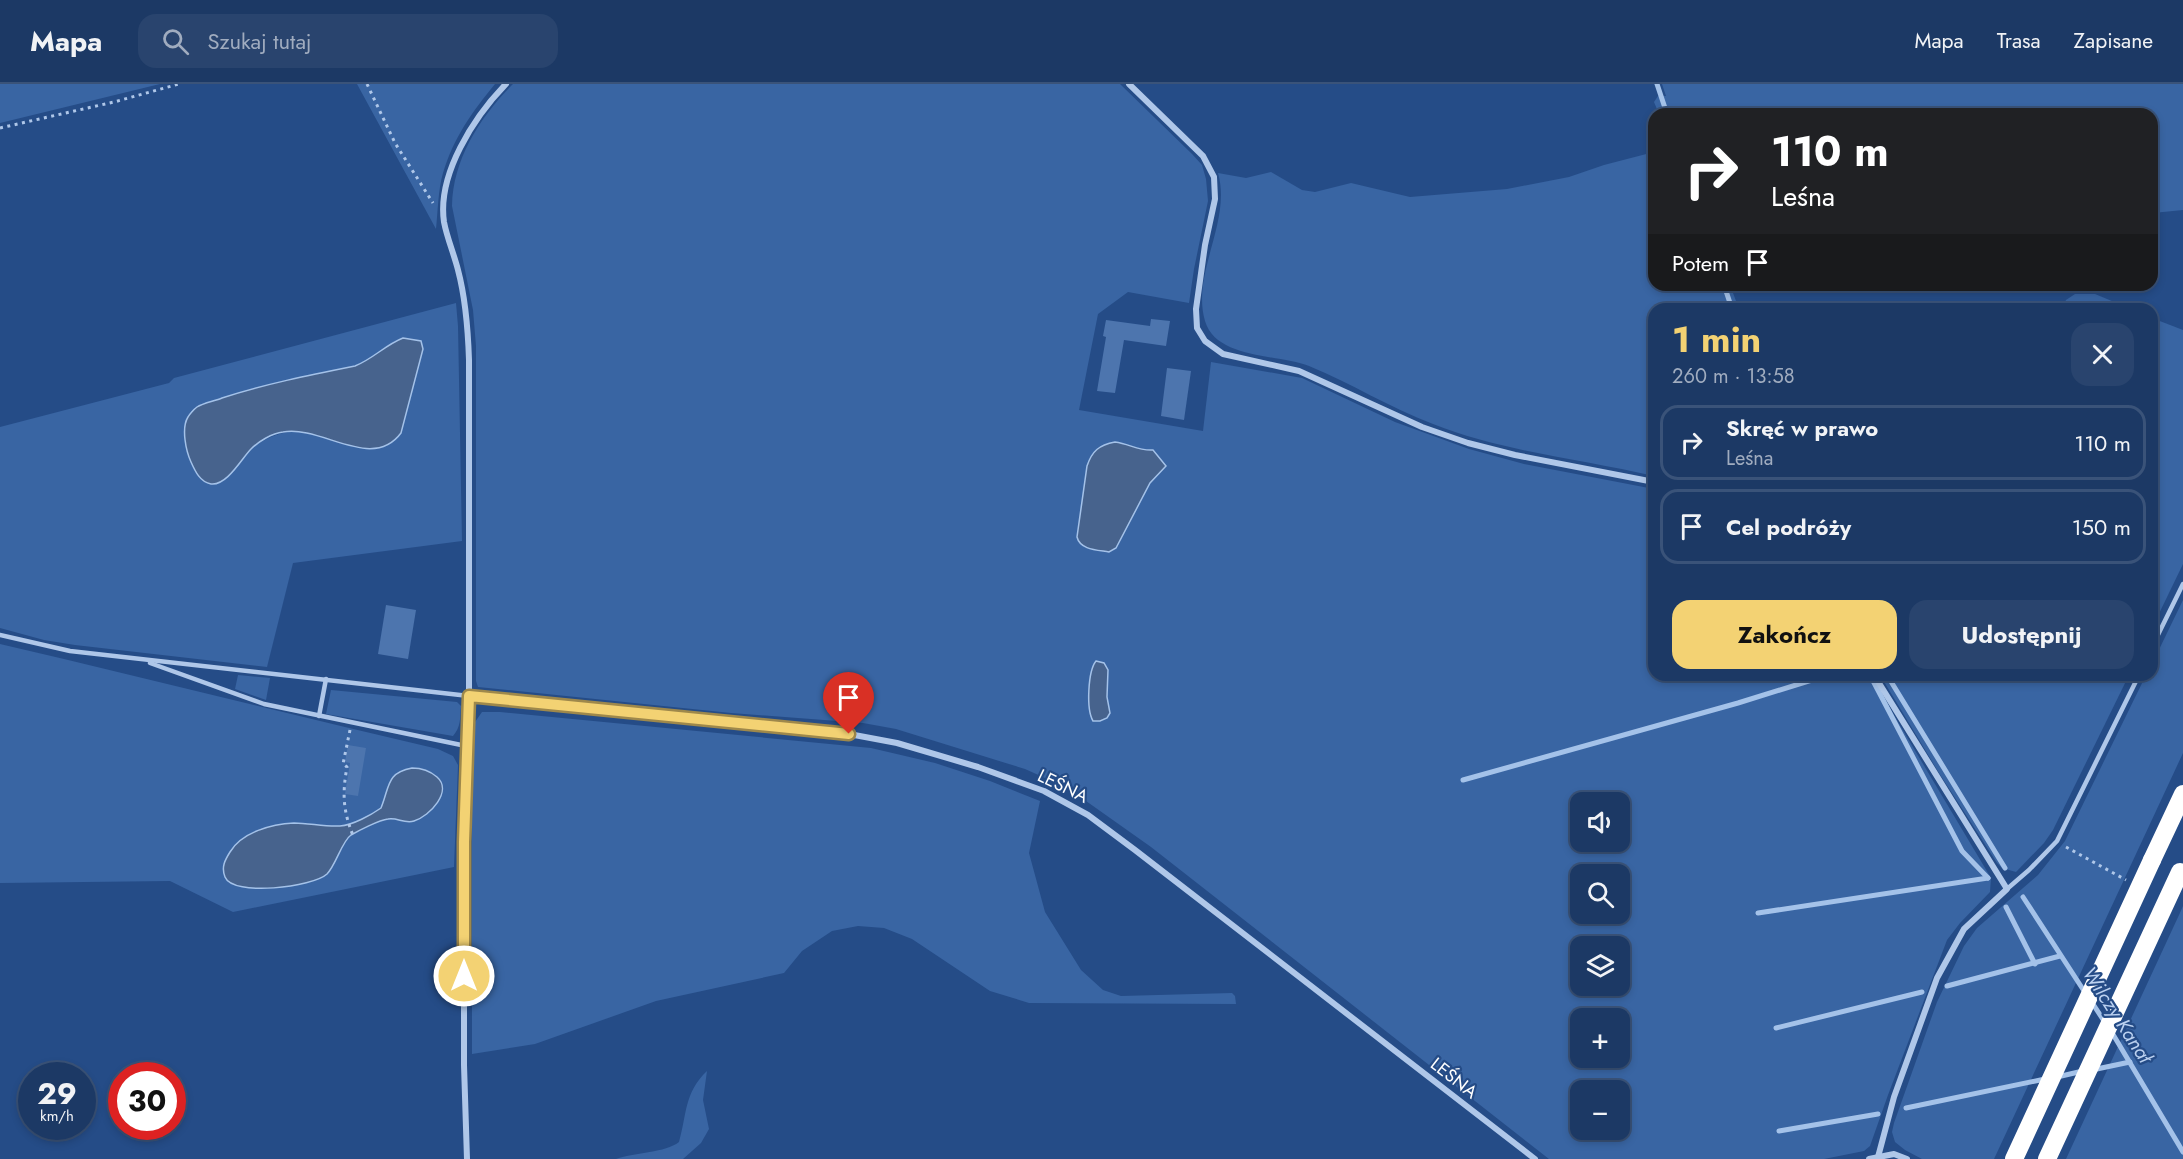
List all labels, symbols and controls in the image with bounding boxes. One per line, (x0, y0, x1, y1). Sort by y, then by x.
search box (138, 14, 558, 68)
text: Mapa (30, 21, 102, 62)
icon: search (159, 25, 192, 58)
text: Szukaj tutaj (207, 25, 311, 57)
text: Mapa (1914, 26, 1964, 56)
text: Trasa (1997, 26, 2041, 56)
text: Zapisane (2074, 26, 2153, 56)
text: 110 m (1771, 121, 1889, 182)
icon: right (1672, 132, 1750, 210)
text: Leśna (1771, 177, 1835, 216)
icon: arrive (1741, 246, 1774, 279)
text: Potem (1672, 247, 1729, 279)
text: 1 min (1672, 313, 1761, 365)
button: close (2071, 323, 2134, 386)
text: 260 m · 13:58 (1672, 362, 1795, 391)
text: Skręć w prawo (1726, 412, 1878, 444)
icon: right (1675, 426, 1708, 459)
text: 110 m (2074, 427, 2131, 459)
text: Leśna (1726, 444, 1773, 473)
icon: arrive (1675, 510, 1708, 543)
text: Cel podróży (1726, 511, 1851, 543)
text: 150 m (2072, 511, 2131, 543)
button: Zakończ (1672, 600, 1897, 669)
button: Udostępnij (1909, 600, 2134, 669)
pin (823, 672, 874, 734)
icon: arrive (832, 681, 865, 714)
street label: LEŚNA (1033, 763, 1093, 810)
map controls (1570, 792, 1630, 1140)
button: sound (1570, 792, 1630, 852)
button: search (1570, 864, 1630, 924)
button: layers (1570, 936, 1630, 996)
position arrow (432, 944, 496, 1008)
water label: Wilczy Kanał (2075, 961, 2160, 1071)
button: + (1570, 1008, 1630, 1068)
street label: LEŚNA (1425, 1051, 1483, 1105)
speed limit sign: 30 (108, 1062, 186, 1140)
text: 29 (37, 1072, 77, 1115)
button: − (1570, 1080, 1630, 1140)
text: km/h (40, 1105, 74, 1127)

